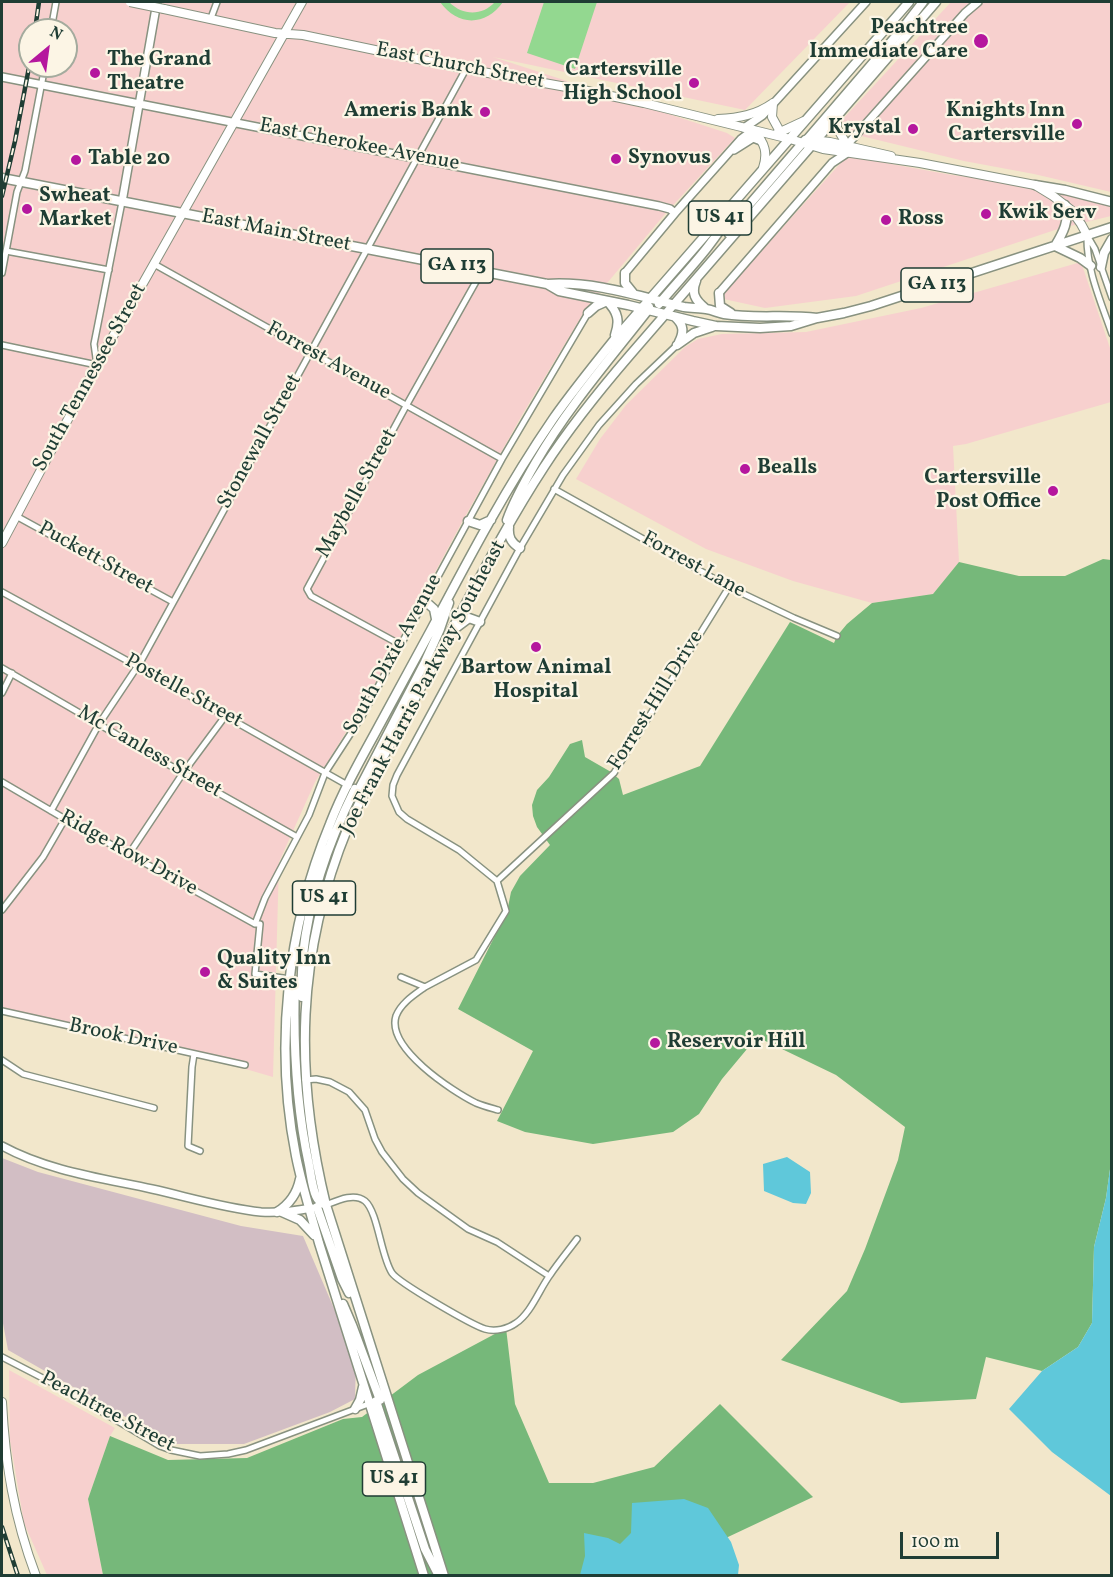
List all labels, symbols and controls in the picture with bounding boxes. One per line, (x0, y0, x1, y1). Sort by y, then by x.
place label: Peachtree Immediate Care (809, 16, 968, 66)
north arrow (18, 18, 78, 78)
text: N (45, 22, 66, 46)
marker: Peachtree Immediate Care (972, 32, 990, 50)
street label: East Church Street (374, 38, 546, 96)
place label: The Grand Theatre (107, 48, 211, 98)
place label: Cartersville High School (563, 58, 682, 108)
marker: The Grand Theatre (88, 66, 102, 80)
marker: Cartersville High School (687, 76, 701, 90)
place label: Ameris Bank (344, 99, 473, 125)
place label: Knights Inn Cartersville (946, 99, 1065, 149)
marker: Ameris Bank (478, 105, 492, 119)
street label: East Cherokee Avenue (257, 114, 461, 178)
place label: Krystal (828, 116, 901, 142)
marker: Knights Inn Cartersville (1070, 117, 1084, 131)
marker: Krystal (906, 122, 920, 136)
place label: Synovus (628, 146, 711, 172)
place label: Table 20 (88, 147, 170, 173)
marker: Synovus (609, 152, 623, 166)
marker: Table 20 (69, 153, 83, 167)
place label: Swheat Market (39, 184, 112, 234)
road number: US 41 (688, 201, 752, 235)
place label: Kwik Serv (998, 201, 1097, 227)
marker: Swheat Market (20, 202, 34, 216)
street label: East Main Street (199, 205, 353, 259)
place label: Ross (898, 207, 944, 233)
marker: Kwik Serv (979, 207, 993, 221)
marker: Ross (879, 213, 893, 227)
road number: GA 113 (421, 249, 493, 283)
road number: GA 113 (901, 268, 973, 302)
street label: South Tennessee Street (29, 279, 153, 477)
street label: Forrest Avenue (261, 317, 395, 407)
street label: Stonewall Street (213, 370, 309, 514)
street label: Maybelle Street (312, 425, 404, 563)
place label: Bealls (757, 456, 817, 482)
marker: Bealls (738, 462, 752, 476)
place label: Cartersville Post Office (924, 466, 1041, 516)
marker: Cartersville Post Office (1046, 484, 1060, 498)
street label: Puckett Street (33, 517, 157, 601)
street label: Forrest Lane (637, 527, 749, 605)
street label: Joe Frank Harris Parkway Southeast (335, 536, 513, 840)
street label: South Dixie Avenue (339, 570, 449, 740)
street label: Forrest Hill Drive (604, 626, 710, 776)
marker: Bartow Animal Hospital (529, 640, 543, 654)
street label: Postelle Street (120, 649, 246, 735)
place label: Bartow Animal Hospital (461, 656, 611, 706)
street label: Mc Canless Street (72, 701, 226, 805)
street label: Ridge Row Drive (55, 806, 201, 902)
road number: US 41 (292, 881, 356, 915)
place label: Quality Inn & Suites (217, 947, 331, 997)
marker: Quality Inn & Suites (198, 965, 212, 979)
street label: Brook Drive (66, 1014, 180, 1062)
place label: Reservoir Hill (667, 1030, 805, 1056)
marker: Reservoir Hill (648, 1036, 662, 1050)
street label: Peachtree Street (35, 1367, 179, 1459)
road number: US 41 (362, 1462, 426, 1496)
scale bar (903, 1520, 1002, 1558)
text: 100 m (911, 1530, 960, 1555)

